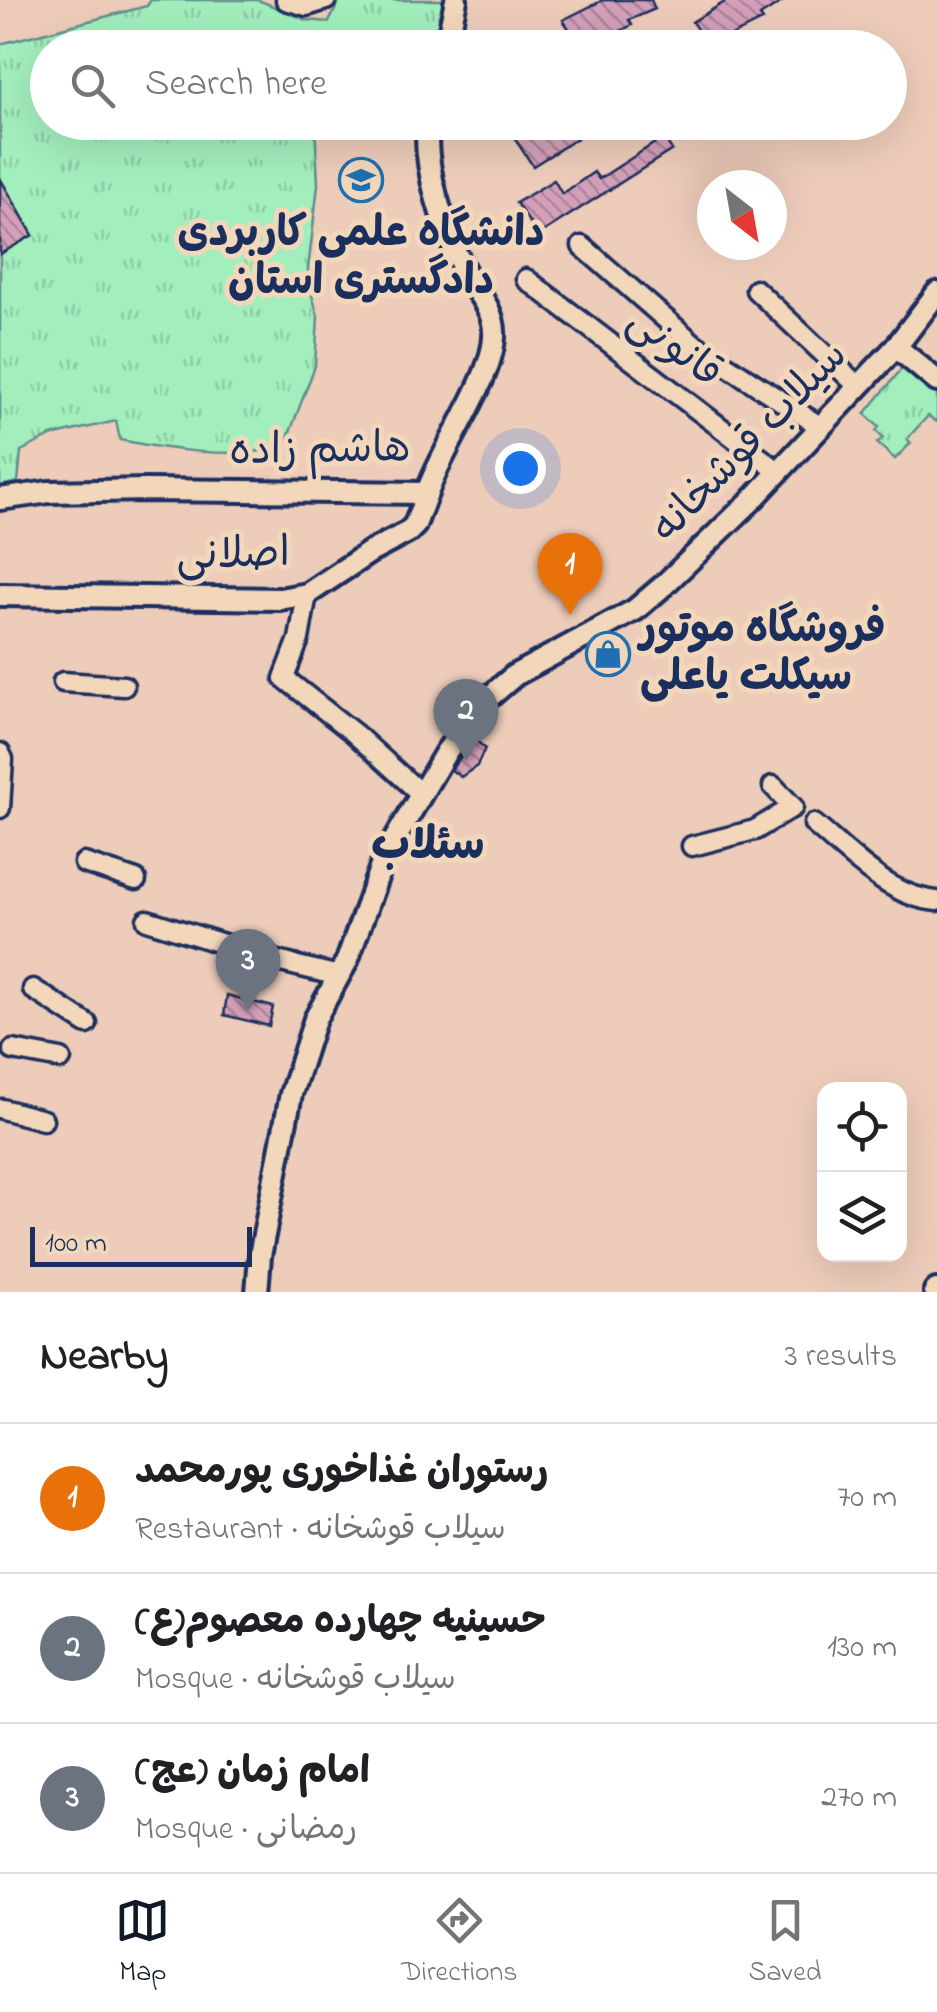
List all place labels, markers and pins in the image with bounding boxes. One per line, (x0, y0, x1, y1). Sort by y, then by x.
school or university icon: دانشگاه علمی کاربردی دادگستری استان (338, 157, 384, 203)
place label: دانشگاه علمی کاربردی دادگستری استان (177, 204, 545, 313)
pin: 1 (538, 532, 602, 615)
place label: فروشگاه موتور سیکلت یاعلی (636, 600, 886, 709)
shop icon: فروشگاه موتور سیکلت یاعلی (585, 631, 631, 677)
pin: 2 (434, 678, 498, 761)
pin: 3 (216, 928, 280, 1011)

